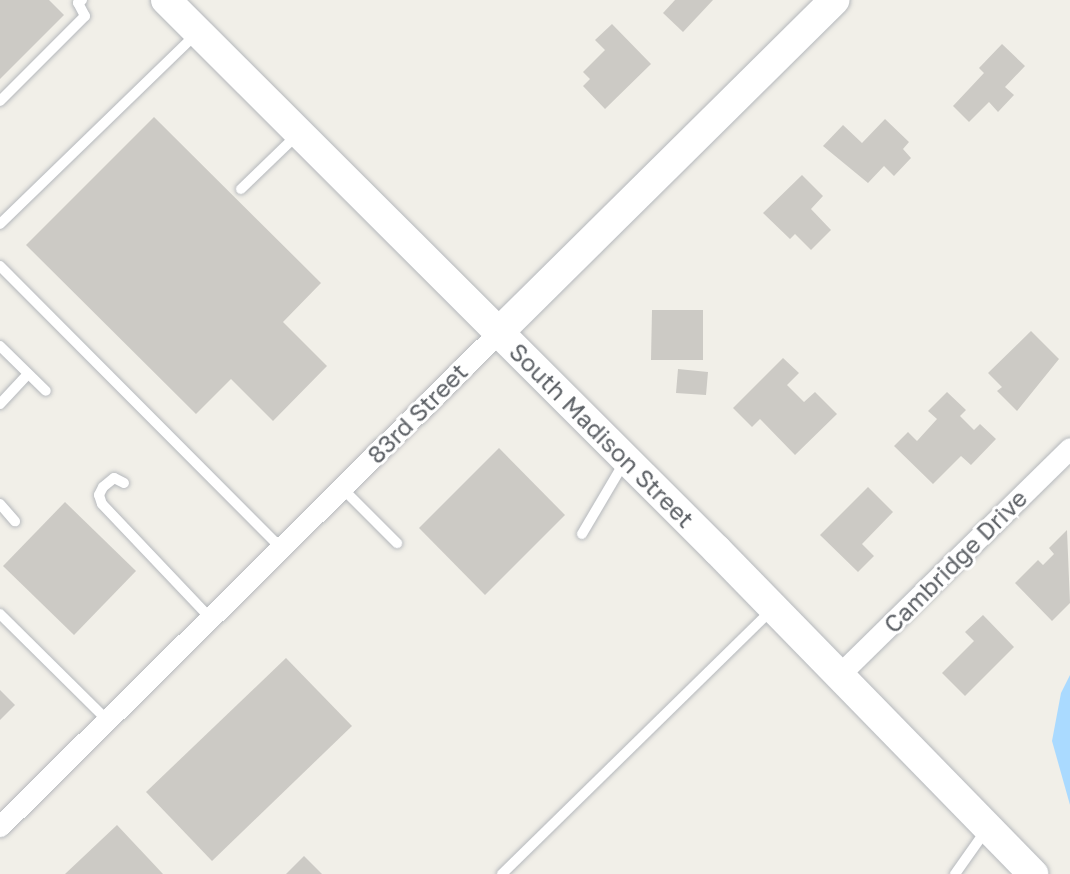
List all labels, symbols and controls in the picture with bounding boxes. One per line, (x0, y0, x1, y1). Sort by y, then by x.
street label: South Madison Street (504, 337, 700, 533)
street label: 83rd Street (361, 357, 473, 469)
street label: Cambridge Drive (877, 483, 1033, 639)

